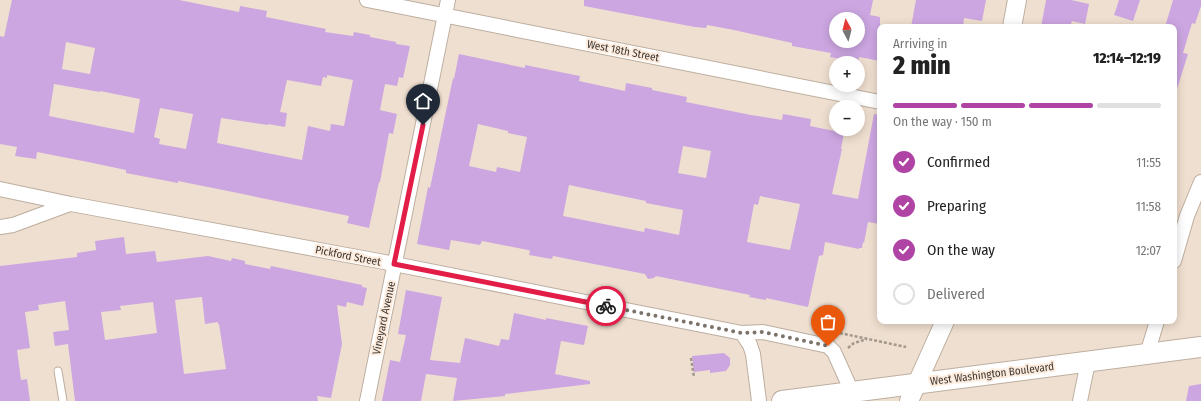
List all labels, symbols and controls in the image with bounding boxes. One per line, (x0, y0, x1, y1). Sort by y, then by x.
north arrow (829, 12, 865, 48)
map controls (829, 12, 865, 136)
text: Arriving in (893, 36, 947, 51)
street label: West 18th Street (586, 38, 661, 64)
text: 12:14–12:19 (1093, 49, 1161, 67)
text: 2 min (893, 50, 951, 81)
button: + (829, 56, 865, 92)
pin (406, 84, 440, 125)
icon: home (412, 90, 434, 112)
button: − (829, 100, 865, 136)
text: On the way · 150 m (893, 114, 992, 129)
icon: check (893, 151, 915, 173)
text: Confirmed (927, 153, 990, 171)
text: 11:55 (1136, 155, 1161, 170)
icon: check (893, 195, 915, 217)
text: Preparing (927, 197, 986, 215)
text: 11:58 (1136, 199, 1161, 214)
icon: check (893, 239, 915, 261)
text: On the way (927, 241, 995, 259)
street label: Pickford Street (314, 243, 382, 269)
text: 12:07 (1136, 243, 1161, 258)
street label: Vineyard Avenue (370, 280, 398, 356)
text: Delivered (927, 285, 985, 303)
courier (586, 286, 626, 326)
icon: bike (595, 295, 617, 317)
pin (811, 305, 845, 346)
icon: bag (817, 311, 839, 333)
street label: West Washington Boulevard (929, 360, 1055, 388)

